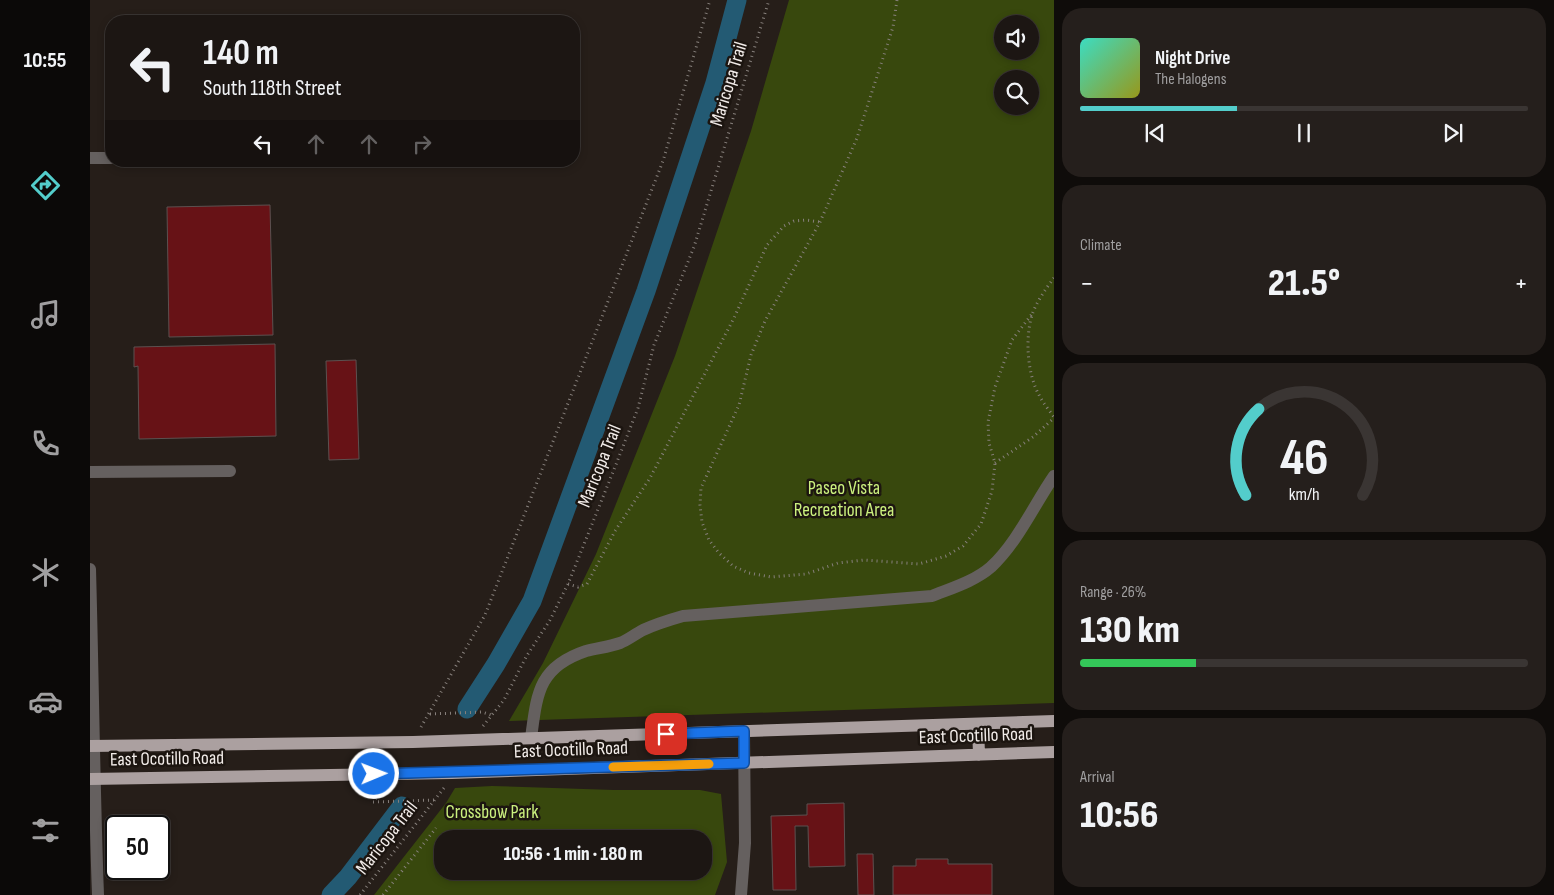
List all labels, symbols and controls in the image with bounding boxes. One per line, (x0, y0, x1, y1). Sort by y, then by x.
map controls (994, 15, 1039, 115)
button: sound (994, 15, 1039, 60)
text: 140 m (203, 32, 279, 75)
icon: left (120, 35, 185, 100)
street label: Maricopa Trail (705, 39, 753, 129)
text: 10:55 (23, 47, 67, 74)
text: Night Drive (1155, 47, 1230, 70)
button: search (994, 70, 1039, 115)
text: The Halogens (1155, 70, 1226, 89)
text: South 118th Street (203, 75, 341, 102)
icon: previous (1141, 119, 1169, 147)
icon: pause (1290, 119, 1318, 147)
icon: next (1439, 119, 1467, 147)
icon: left (249, 130, 277, 158)
icon: ahead (302, 130, 330, 158)
icon: ahead (355, 130, 383, 158)
icon: right (408, 130, 436, 158)
icon: directions (28, 168, 63, 203)
text: Climate (1080, 236, 1122, 255)
text: 21.5° (1268, 261, 1340, 306)
text: − (1080, 267, 1094, 300)
text: + (1514, 267, 1528, 300)
icon: music (28, 297, 63, 332)
street label: Maricopa Trail (573, 421, 627, 511)
icon: phone (28, 426, 63, 461)
text: 46 (1280, 427, 1328, 490)
park label: Paseo Vista Recreation Area (794, 477, 894, 522)
text: km/h (1289, 484, 1319, 505)
icon: climate (28, 555, 63, 590)
text: Range · 26% (1080, 583, 1146, 602)
text: 130 km (1080, 608, 1180, 653)
icon: car (28, 684, 63, 719)
pin (645, 713, 687, 755)
icon: arrive (652, 720, 680, 748)
street label: East Ocotillo Road (919, 723, 1033, 749)
street label: East Ocotillo Road (514, 737, 628, 763)
street label: East Ocotillo Road (110, 747, 224, 771)
position arrow (347, 747, 399, 799)
text: Arrival (1080, 768, 1114, 787)
text: 10:56 (1080, 793, 1159, 838)
street label: Maricopa Trail (351, 797, 423, 879)
park label: Crossbow Park (446, 801, 539, 824)
icon: filters (28, 813, 63, 848)
speed limit sign: 50 (105, 815, 170, 880)
text: 10:56 · 1 min · 180 m (504, 843, 642, 866)

